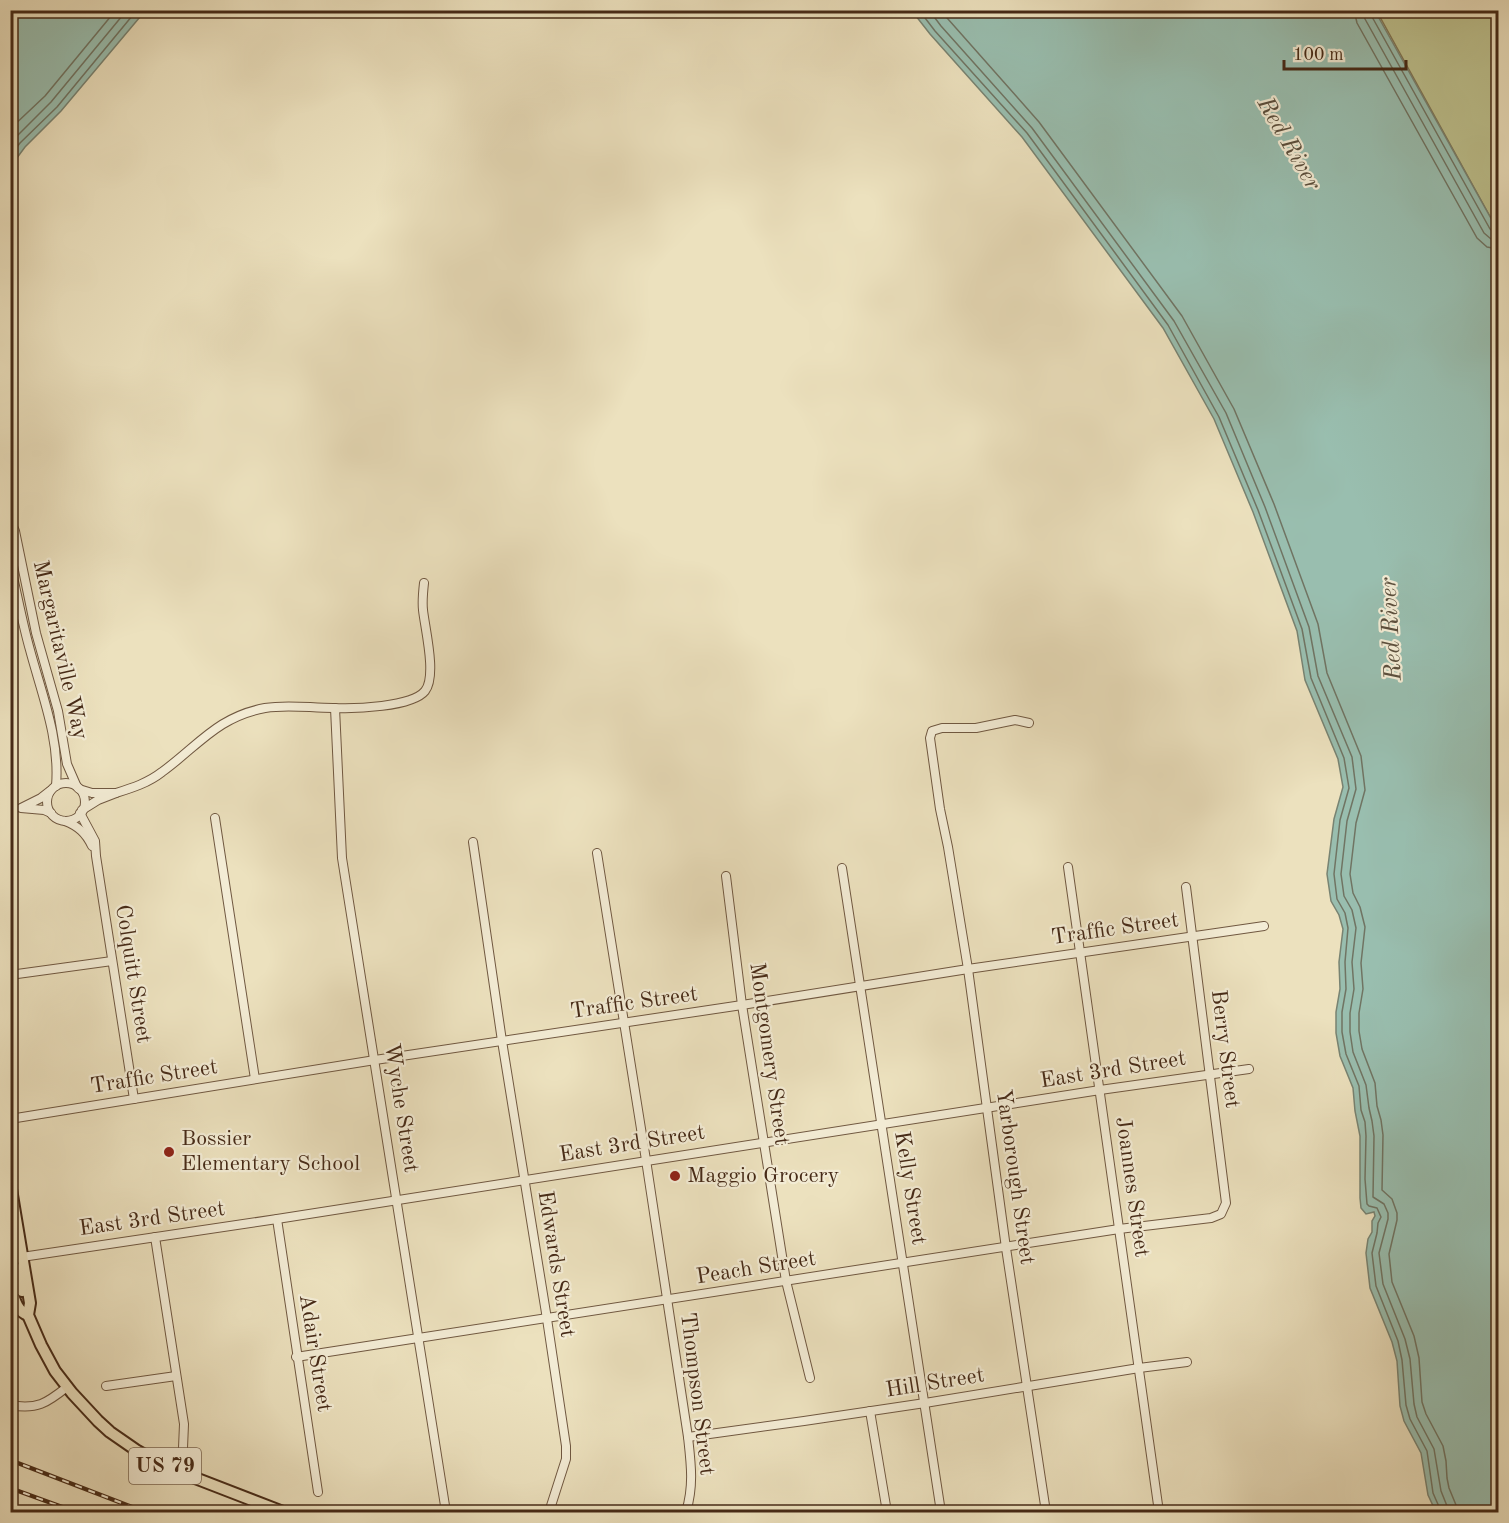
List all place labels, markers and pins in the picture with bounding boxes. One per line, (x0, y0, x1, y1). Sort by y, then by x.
place label: Bossier Elementary School (181, 1128, 360, 1175)
marker: Bossier Elementary School (162, 1145, 176, 1159)
place label: Maggio Grocery (687, 1165, 840, 1187)
marker: Maggio Grocery (668, 1169, 682, 1183)

